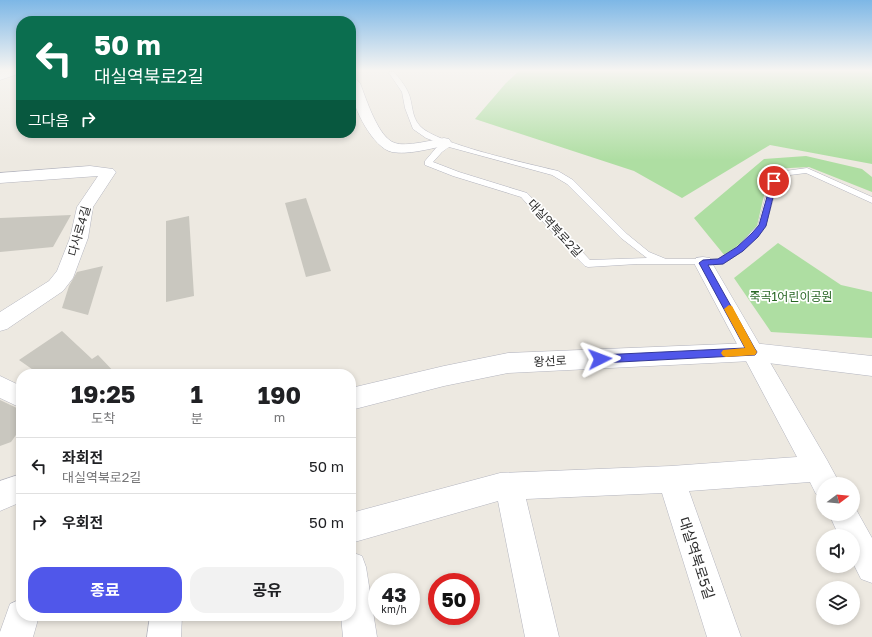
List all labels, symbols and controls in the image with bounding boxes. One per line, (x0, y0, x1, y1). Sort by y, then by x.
text: 50 m (94, 28, 161, 61)
icon: left (28, 32, 80, 84)
text: 대실역북로2길 (94, 65, 204, 87)
icon: right (77, 108, 99, 130)
text: 그다음 (28, 111, 69, 129)
pin (757, 164, 791, 198)
icon: arrive (763, 170, 785, 192)
street label: 대실역북로2길 (525, 196, 585, 260)
street label: 다사로4길 (65, 204, 93, 258)
park label: 죽곡1어린이공원 (749, 289, 833, 304)
position arrow (579, 338, 621, 380)
street label: 왕선로 (533, 353, 567, 369)
text: 19:25 (71, 379, 136, 408)
text: 1 (190, 379, 203, 408)
text: 190 (258, 380, 301, 409)
text: m (274, 409, 285, 425)
text: 도착 (91, 410, 115, 426)
text: 분 (191, 410, 203, 426)
text: 좌회전 (62, 448, 103, 466)
icon: left (28, 455, 50, 477)
text: 50 m (309, 457, 344, 475)
text: 대실역북로2길 (62, 469, 141, 485)
north arrow (816, 477, 860, 521)
map controls (816, 477, 860, 625)
icon: right (28, 511, 50, 533)
text: 우회전 (62, 513, 103, 531)
text: 50 m (309, 513, 344, 531)
street label: 대실역북로5길 (676, 515, 718, 601)
button: sound (816, 529, 860, 573)
button: 종료 (28, 567, 182, 613)
button: 공유 (190, 567, 344, 613)
speed limit sign: 50 (428, 573, 480, 625)
button: layers (816, 581, 860, 625)
text: 43 (382, 582, 406, 606)
text: km/h (381, 603, 407, 615)

